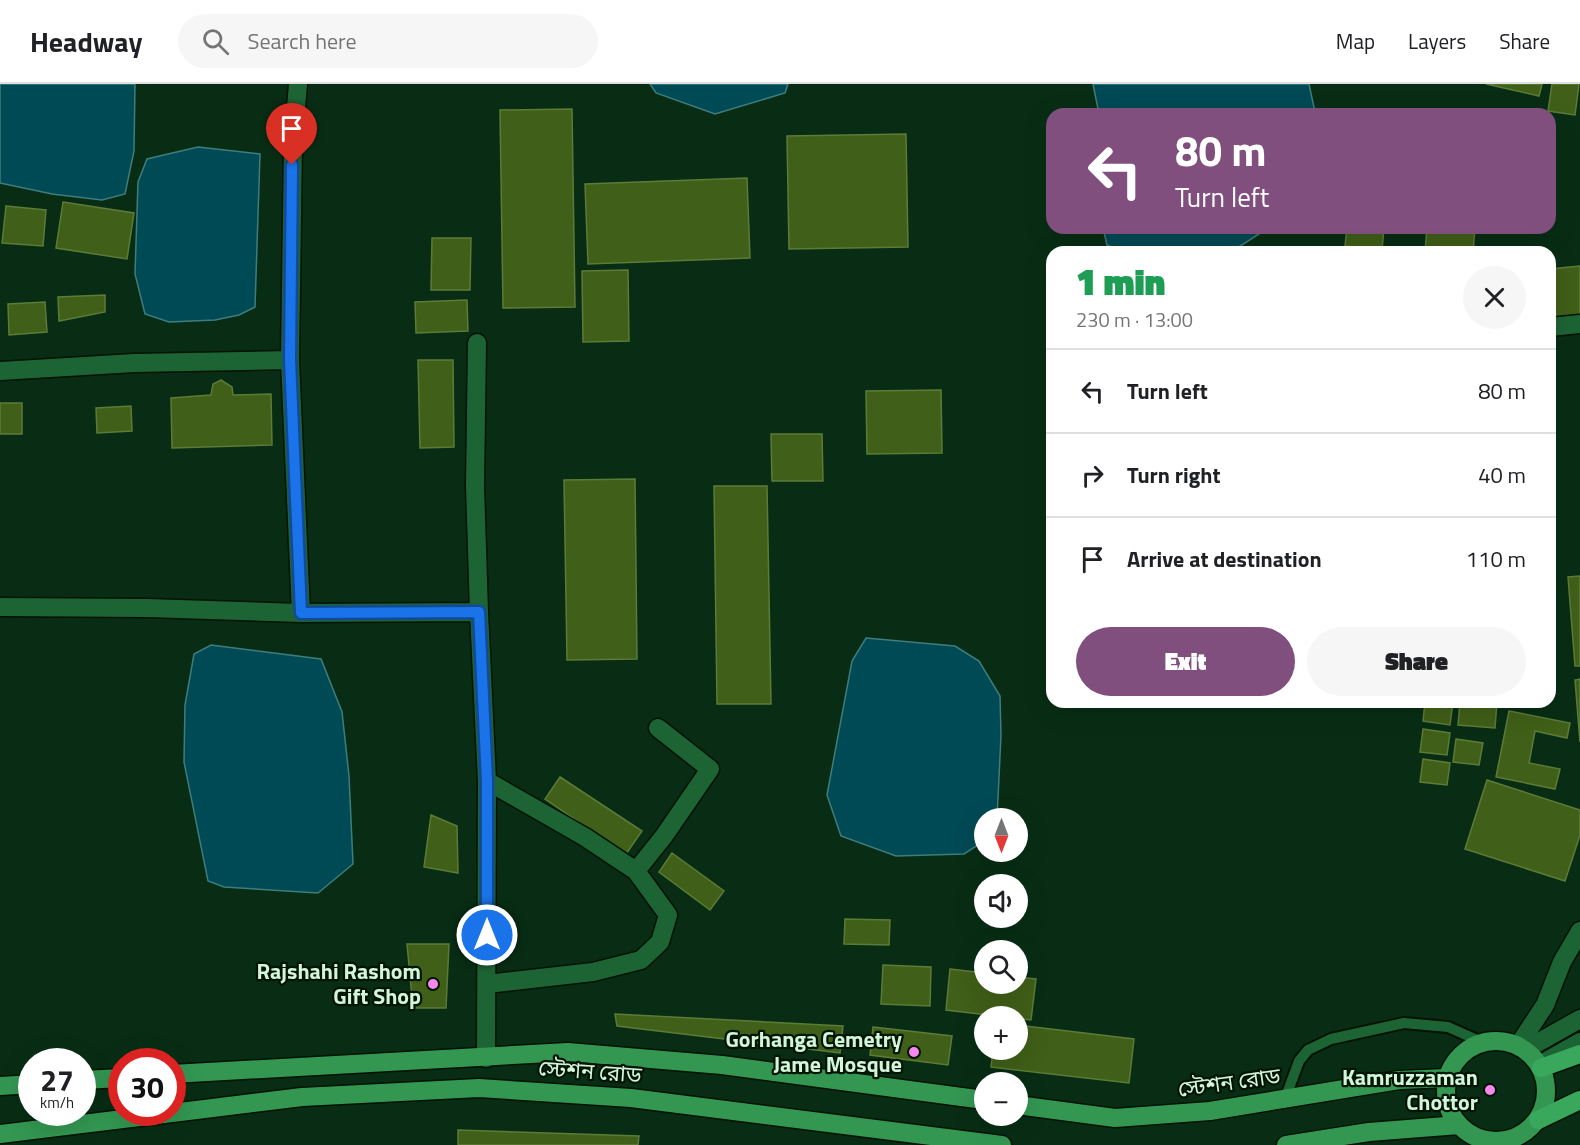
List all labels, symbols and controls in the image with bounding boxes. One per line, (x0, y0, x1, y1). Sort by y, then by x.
search box (178, 14, 598, 68)
text: Headway (30, 20, 142, 63)
text: Search here (247, 24, 357, 58)
icon: search (199, 25, 232, 58)
text: Map (1336, 25, 1375, 57)
text: Layers (1408, 25, 1466, 57)
text: Share (1499, 25, 1550, 57)
pin (266, 103, 317, 165)
icon: arrive (275, 112, 308, 145)
text: 80 m (1175, 118, 1267, 182)
icon: left (1076, 132, 1154, 210)
text: Turn left (1175, 176, 1269, 217)
text: 1 min (1076, 254, 1165, 309)
button: close (1463, 266, 1526, 329)
text: 230 m · 13:00 (1076, 304, 1193, 335)
text: Turn left (1127, 374, 1208, 408)
text: 80 m (1478, 374, 1526, 408)
icon: left (1076, 375, 1109, 408)
text: Turn right (1127, 458, 1221, 492)
text: 40 m (1478, 458, 1526, 492)
icon: right (1076, 459, 1109, 492)
text: Arrive at destination (1127, 542, 1322, 576)
text: 110 m (1466, 542, 1526, 576)
icon: arrive (1076, 543, 1109, 576)
button: Exit (1076, 627, 1295, 696)
button: Share (1307, 627, 1526, 696)
north arrow (974, 808, 1028, 862)
map controls (974, 808, 1028, 1126)
button: sound (974, 874, 1028, 928)
position arrow (455, 903, 519, 967)
button: search (974, 940, 1028, 994)
place label: Rajshahi Rashom Gift Shop (257, 954, 421, 1013)
marker: Rajshahi Rashom Gift Shop (426, 977, 440, 991)
button: + (974, 1006, 1028, 1060)
place label: Gorhanga Cemetry Jame Mosque (725, 1022, 902, 1081)
marker: Gorhanga Cemetry Jame Mosque (907, 1045, 921, 1059)
speed limit sign: 30 (108, 1048, 186, 1126)
street label: স্টেশন রোড (537, 1050, 643, 1092)
text: 27 (40, 1057, 74, 1103)
street label: স্টেশন রোড (1175, 1058, 1283, 1106)
place label: Kamruzzaman Chottor (1342, 1060, 1478, 1119)
button: − (974, 1072, 1028, 1126)
marker: Kamruzzaman Chottor (1483, 1083, 1497, 1097)
text: km/h (40, 1091, 74, 1114)

